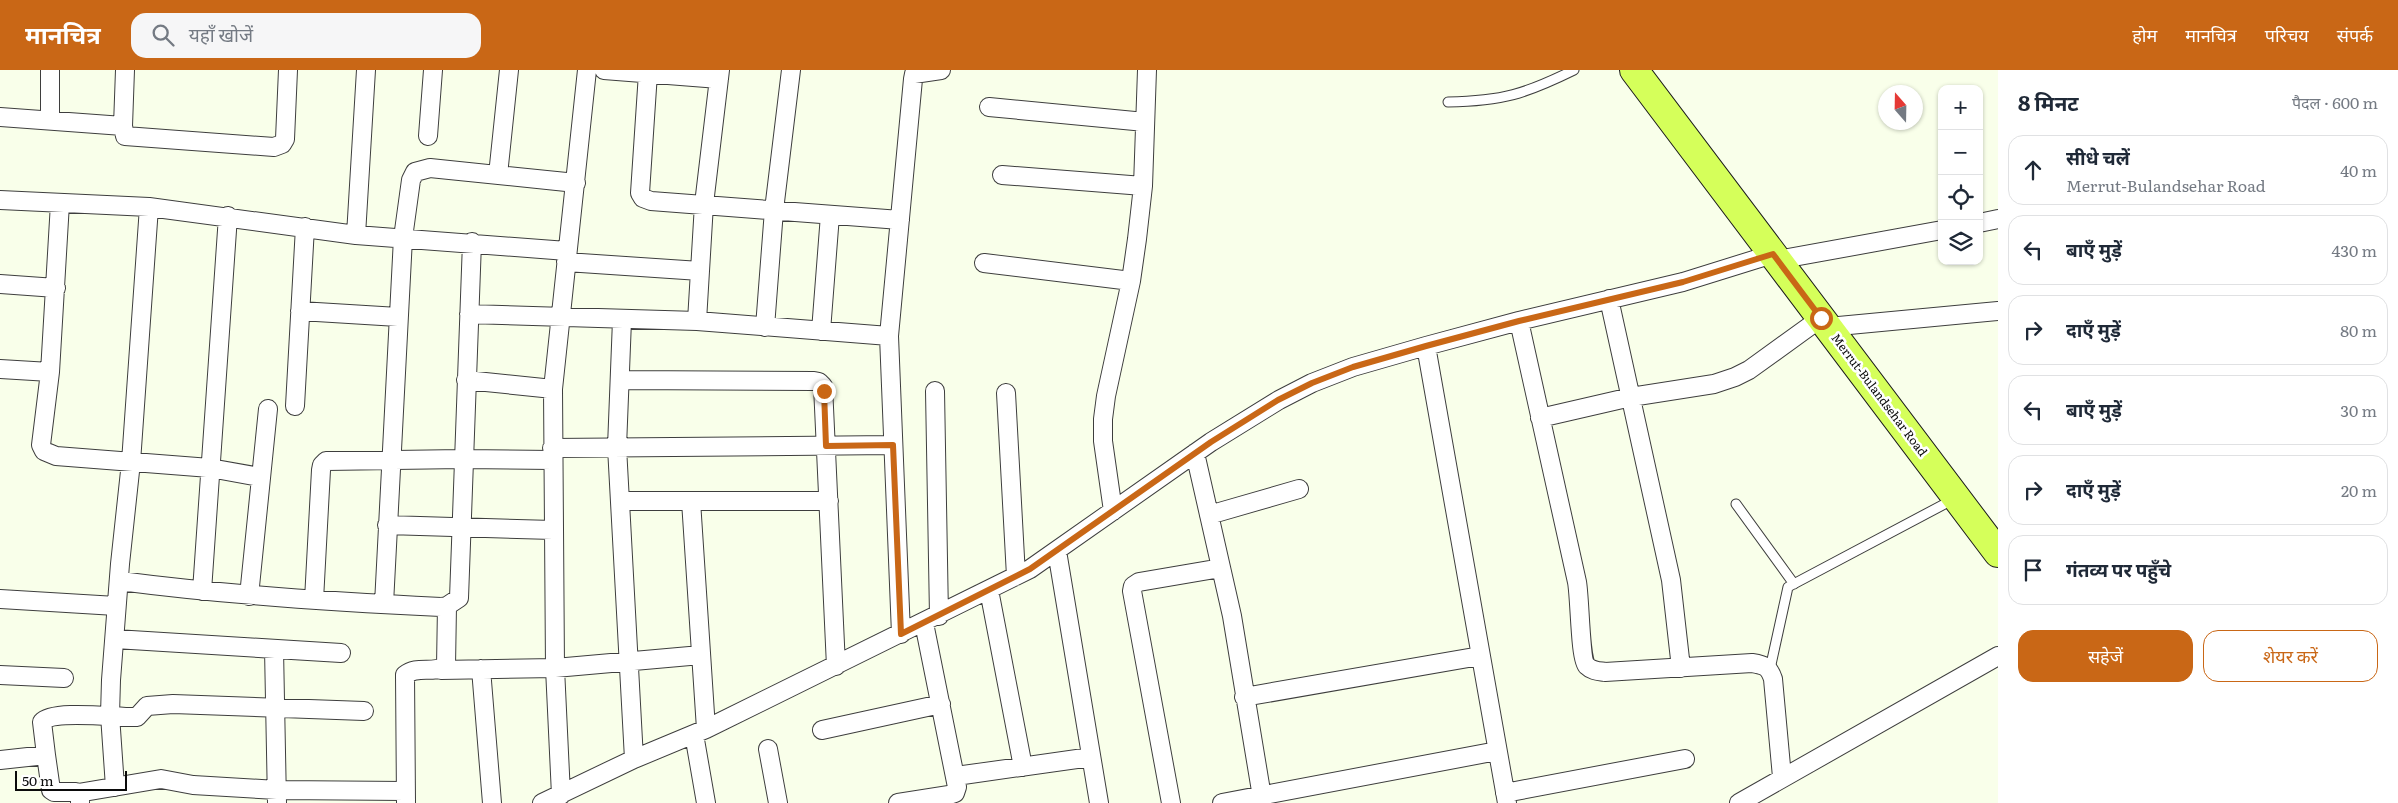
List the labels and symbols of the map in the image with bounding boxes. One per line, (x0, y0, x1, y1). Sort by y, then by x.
north arrow (1878, 85, 1923, 130)
route start (1810, 307, 1833, 330)
street label: Merrut-Bulandsehar Road (1828, 329, 1932, 460)
route end (813, 380, 836, 403)
scale bar (15, 768, 128, 791)

